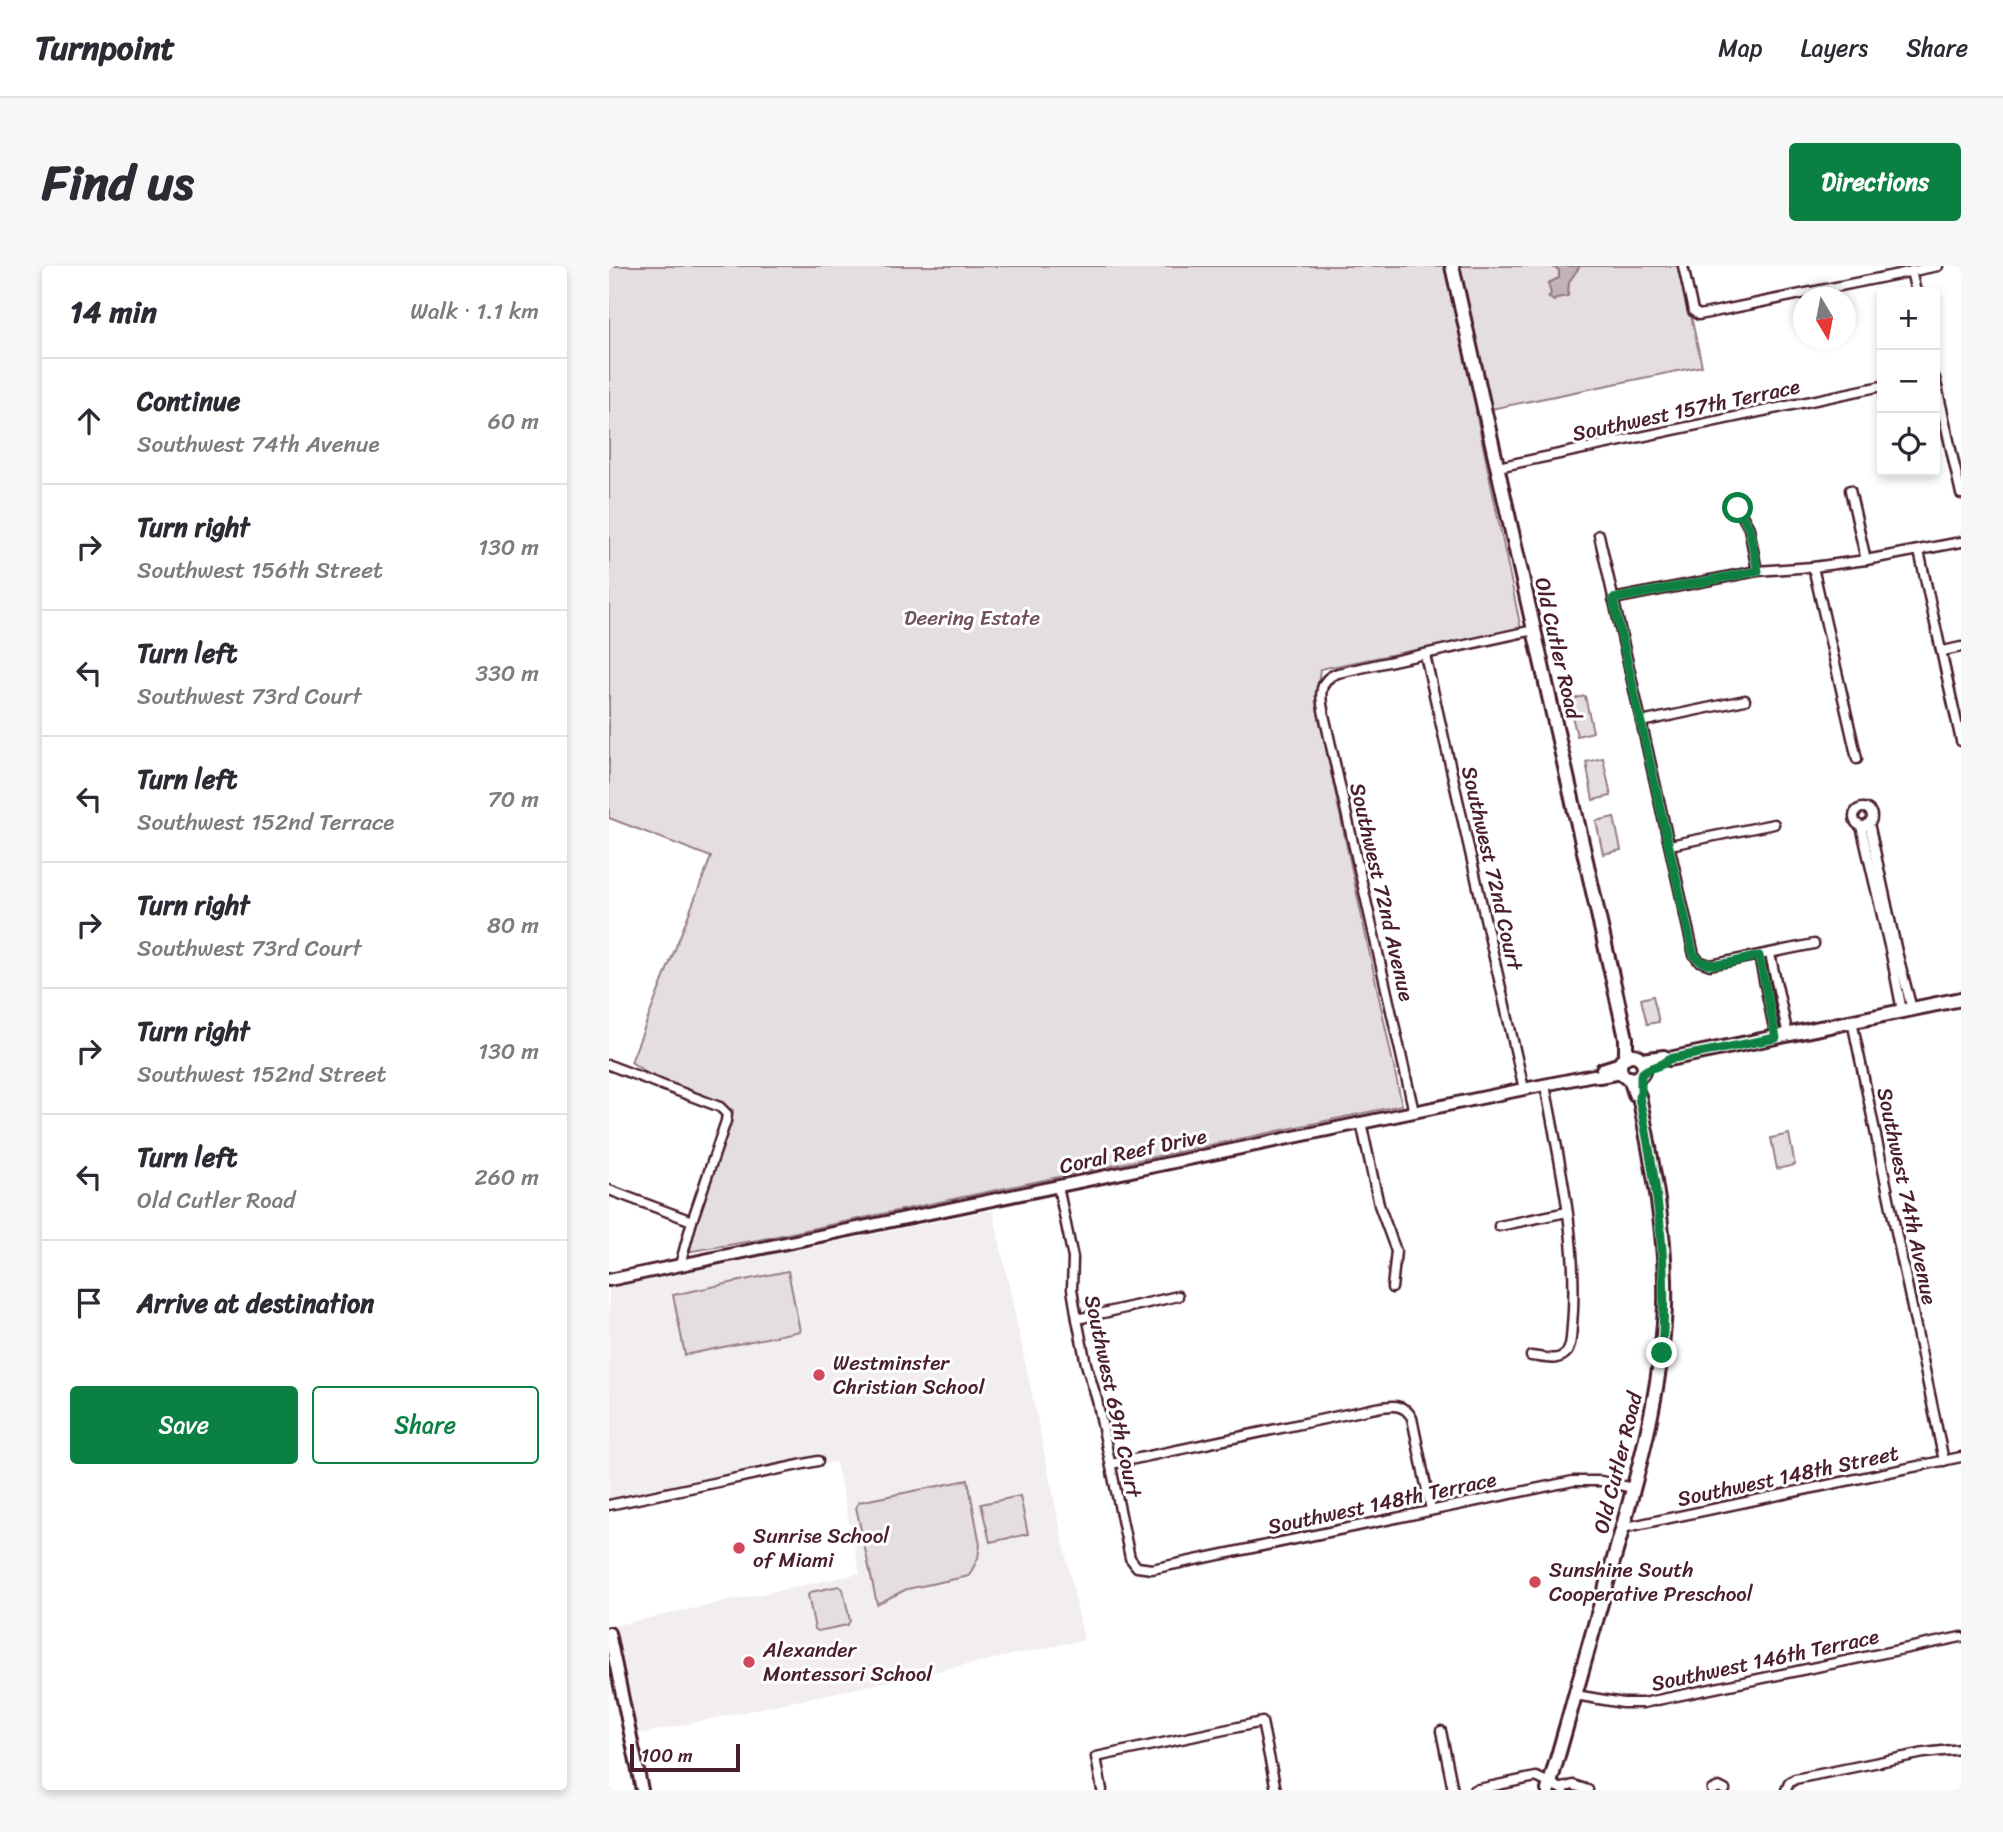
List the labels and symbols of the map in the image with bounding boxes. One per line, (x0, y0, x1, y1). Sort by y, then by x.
north arrow (1793, 287, 1856, 350)
street label: Southwest 157th Terrace (1569, 367, 1803, 453)
route start (1722, 492, 1753, 523)
street label: Old Cutler Road (1523, 573, 1593, 725)
park label: Deering Estate (904, 599, 1040, 637)
street label: Southwest 72nd Court (1450, 762, 1534, 975)
street label: Southwest 72nd Avenue (1338, 779, 1426, 1005)
street label: Southwest 74th Avenue (1865, 1084, 1949, 1308)
street label: Coral Reef Drive (1056, 1117, 1210, 1185)
street label: Southwest 69th Court (1073, 1291, 1153, 1502)
route end (1646, 1337, 1677, 1368)
place label: Westminster Christian School (833, 1344, 985, 1406)
marker: Westminster Christian School (811, 1367, 827, 1383)
street label: Old Cutler Road (1582, 1386, 1654, 1538)
street label: Southwest 148th Street (1674, 1434, 1902, 1518)
street label: Southwest 148th Terrace (1264, 1460, 1500, 1546)
place label: Sunrise School of Miami (753, 1517, 890, 1579)
marker: Sunrise School of Miami (731, 1540, 747, 1556)
place label: Sunshine South Cooperative Preschool (1549, 1551, 1754, 1613)
marker: Sunshine South Cooperative Preschool (1527, 1574, 1543, 1590)
street label: Southwest 146th Terrace (1648, 1617, 1882, 1703)
place label: Alexander Montessori School (762, 1631, 933, 1693)
marker: Alexander Montessori School (741, 1654, 757, 1670)
scale bar (630, 1741, 740, 1773)

